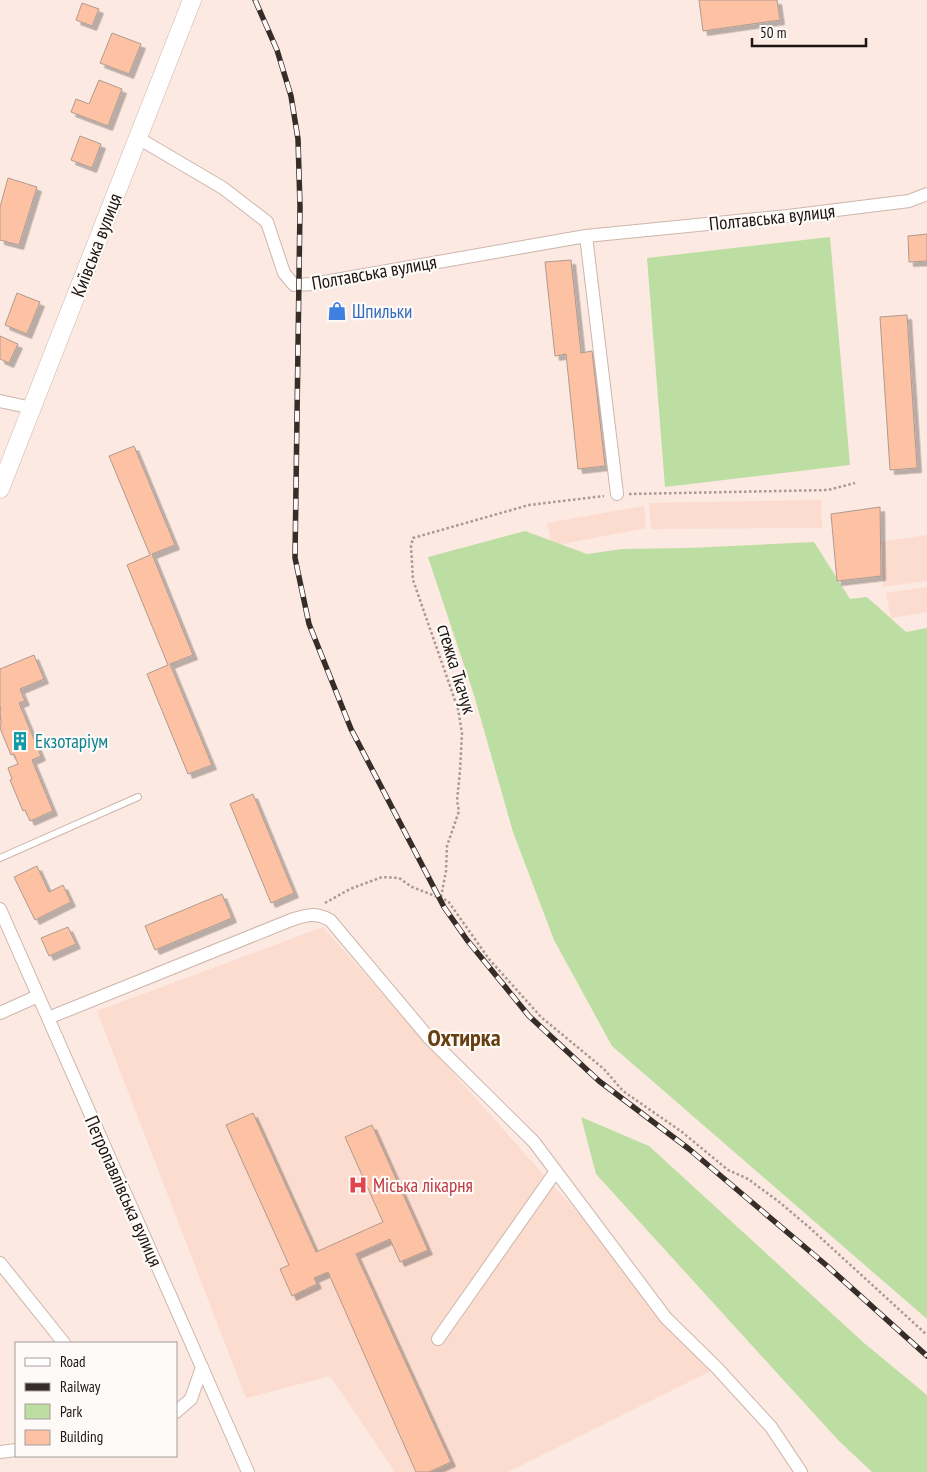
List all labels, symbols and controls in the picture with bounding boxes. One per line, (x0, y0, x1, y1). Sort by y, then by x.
scale bar (752, 15, 866, 47)
text: 50 m (760, 23, 786, 42)
street label: Київська вулиця (65, 190, 127, 300)
street label: Полтавська вулиця (708, 198, 836, 236)
street label: Полтавська вулиця (310, 249, 438, 295)
place label: Шпильки (352, 299, 412, 323)
shop icon: Шпильки (326, 300, 348, 322)
street label: стежка Ткачук (432, 621, 482, 717)
place label: Екзотаріум (35, 729, 108, 753)
building icon: Екзотаріум (9, 730, 31, 752)
district label: Охтирка (427, 1022, 501, 1053)
street label: Петропавлівська вулиця (80, 1112, 168, 1270)
place label: Міська лікарня (373, 1173, 473, 1197)
hospital icon: Міська лікарня (347, 1174, 369, 1196)
legend (15, 1342, 178, 1457)
text: Road (60, 1352, 86, 1371)
text: Railway (60, 1377, 101, 1396)
text: Park (60, 1402, 82, 1421)
text: Building (60, 1427, 103, 1446)

